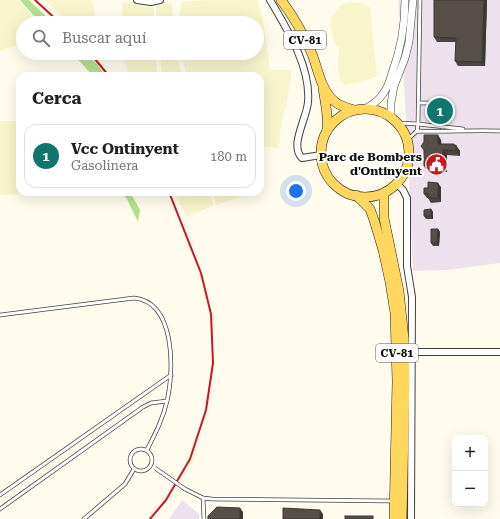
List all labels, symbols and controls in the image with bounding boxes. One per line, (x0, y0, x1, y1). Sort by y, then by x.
search box (16, 16, 264, 60)
icon: search (30, 27, 52, 49)
text: Buscar aquí (62, 29, 146, 47)
road number: CV-81 (284, 31, 326, 49)
text: Cerca (32, 88, 82, 108)
pin: 1 (427, 96, 453, 126)
text: Vcc Ontinyent (71, 140, 179, 158)
text: 1 (42, 149, 50, 164)
text: 180 m (210, 149, 247, 164)
place label: Parc de Bombers d'Ontinyent (319, 150, 422, 178)
public building icon: Parc de Bombers d'Ontinyent (424, 151, 450, 177)
text: Gasolinera (71, 158, 138, 173)
your location (286, 181, 306, 201)
road number: CV-81 (376, 344, 418, 362)
map controls (452, 435, 488, 507)
button: + (452, 435, 488, 471)
button: − (452, 471, 488, 507)

